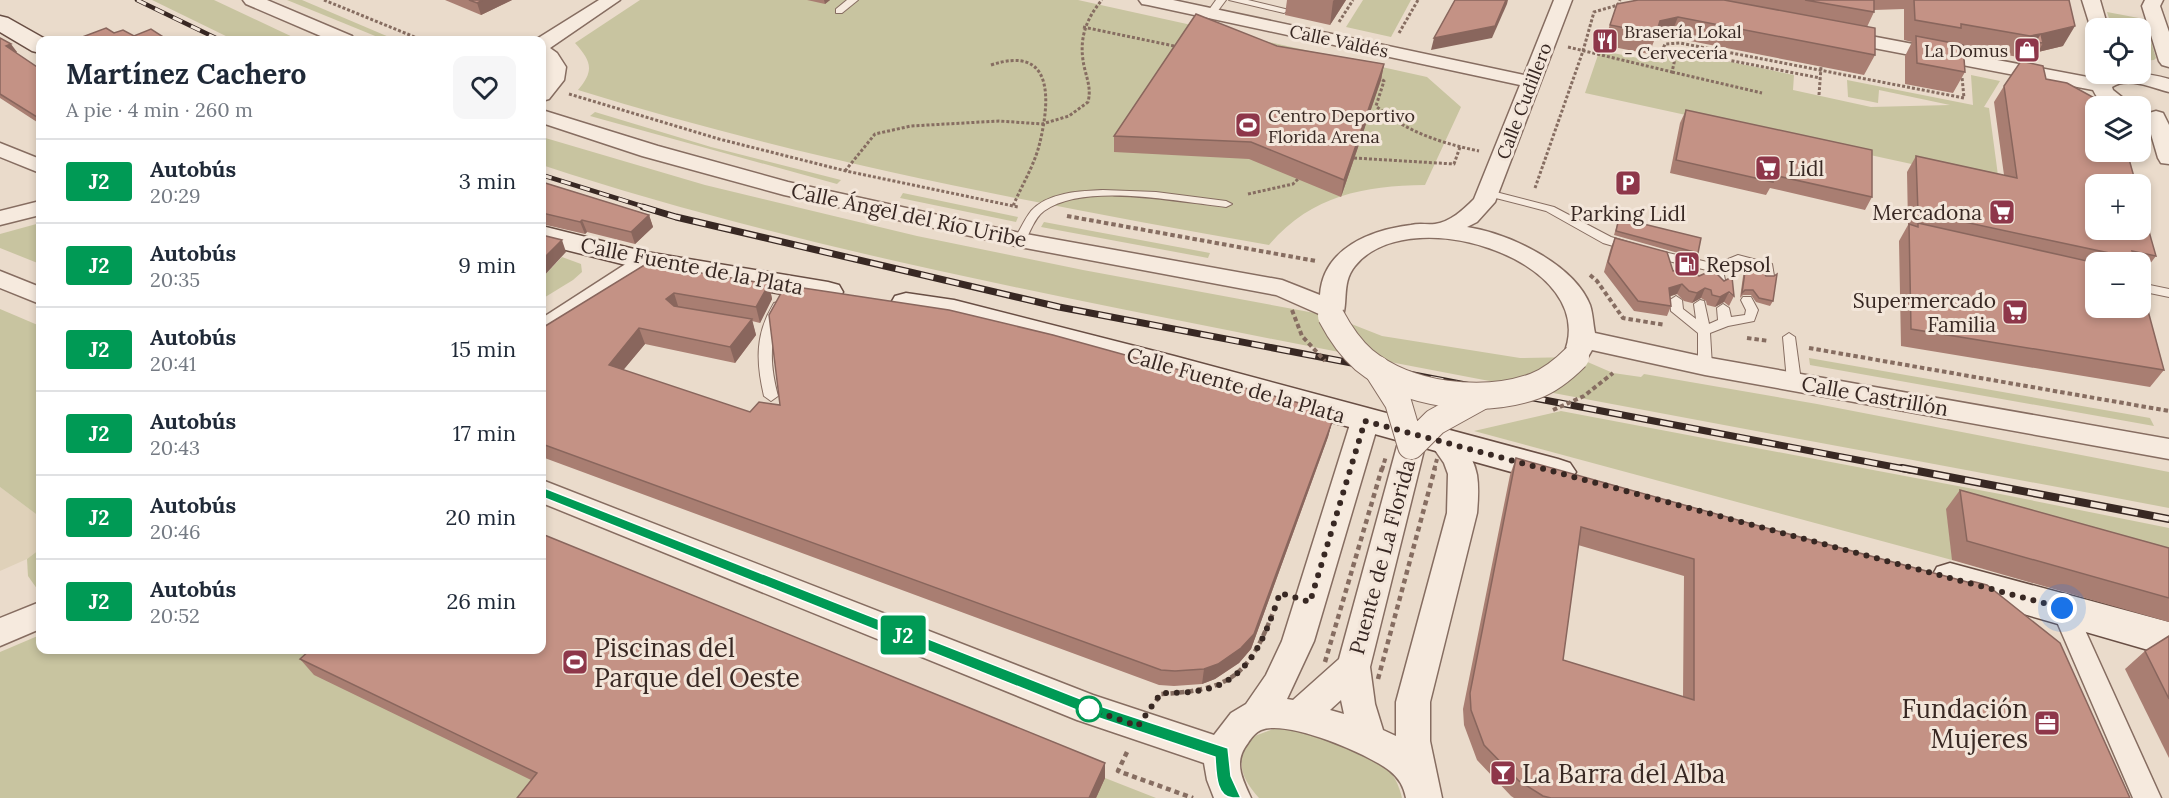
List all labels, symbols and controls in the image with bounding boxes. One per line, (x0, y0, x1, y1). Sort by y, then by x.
map controls (2085, 18, 2151, 318)
button: locate (2085, 18, 2151, 84)
street label: Calle Valdés (1287, 19, 1391, 63)
place label: Brasería Lokal - Cervecería (1624, 20, 1742, 64)
restaurant icon: Brasería Lokal - Cervecería (1590, 26, 1620, 56)
shop icon: La Domus (2012, 35, 2042, 65)
street label: Calle Cudillero (1491, 39, 1557, 163)
place label: La Domus (1924, 39, 2008, 62)
text: Martínez Cachero (66, 56, 306, 92)
button: heart (453, 56, 516, 119)
button: layers (2085, 96, 2151, 162)
text: A pie · 4 min · 260 m (66, 97, 253, 122)
place label: Centro Deportivo Florida Arena (1268, 104, 1415, 148)
sports icon: Centro Deportivo Florida Arena (1233, 110, 1263, 140)
supermarket icon: Lidl (1753, 153, 1783, 183)
text: Autobús (150, 155, 236, 183)
place label: Lidl (1788, 155, 1824, 182)
text: 3 min (459, 167, 516, 195)
text: J2 (89, 168, 109, 195)
parking icon: Parking Lidl (1613, 168, 1643, 198)
button: + (2085, 174, 2151, 240)
street label: Calle Ángel del Río Uribe (789, 177, 1029, 253)
text: 20:29 (150, 183, 200, 208)
supermarket icon: Mercadona (1987, 197, 2017, 227)
place label: Mercadona (1872, 199, 1982, 226)
place label: Parking Lidl (1570, 200, 1686, 227)
street label: Calle Fuente de la Plata (578, 231, 806, 301)
text: Autobús (150, 239, 236, 267)
fuel station icon: Repsol (1672, 249, 1702, 279)
text: 9 min (458, 251, 516, 279)
place label: Repsol (1706, 251, 1771, 278)
text: J2 (89, 252, 109, 279)
button: − (2085, 252, 2151, 318)
text: 20:35 (150, 267, 200, 292)
place label: Supermercado Familia (1853, 287, 1996, 338)
supermarket icon: Supermercado Familia (2000, 297, 2030, 327)
text: Autobús (150, 323, 236, 351)
text: 15 min (451, 335, 516, 363)
text: J2 (89, 336, 109, 363)
street label: Calle Fuente de la Plata (1124, 341, 1349, 429)
text: 20:41 (150, 351, 196, 376)
street label: Calle Castrillón (1799, 370, 1951, 422)
text: Autobús (150, 407, 236, 435)
text: 17 min (453, 419, 516, 447)
text: J2 (89, 420, 109, 447)
text: 20:43 (150, 435, 200, 460)
street label: Puente de La Florida (1343, 456, 1421, 657)
text: Autobús (150, 491, 236, 519)
text: 20 min (446, 503, 516, 531)
text: J2 (89, 504, 109, 531)
text: 20:46 (150, 519, 201, 544)
text: Autobús (150, 575, 236, 603)
text: 26 min (446, 587, 516, 615)
text: J2 (89, 588, 109, 615)
your location (2047, 593, 2077, 623)
text: 20:52 (150, 603, 200, 628)
line badge: J2 (876, 616, 930, 654)
text: J2 (893, 622, 913, 649)
place label: Piscinas del Parque del Oeste (594, 631, 800, 694)
sports icon: Piscinas del Parque del Oeste (560, 647, 590, 677)
place label: Fundación Mujeres (1902, 692, 2028, 755)
unlabelled marker (1076, 696, 1102, 722)
office icon: Fundación Mujeres (2032, 708, 2062, 738)
place label: La Barra del Alba (1522, 757, 1725, 790)
bar icon: La Barra del Alba (1488, 758, 1518, 788)

